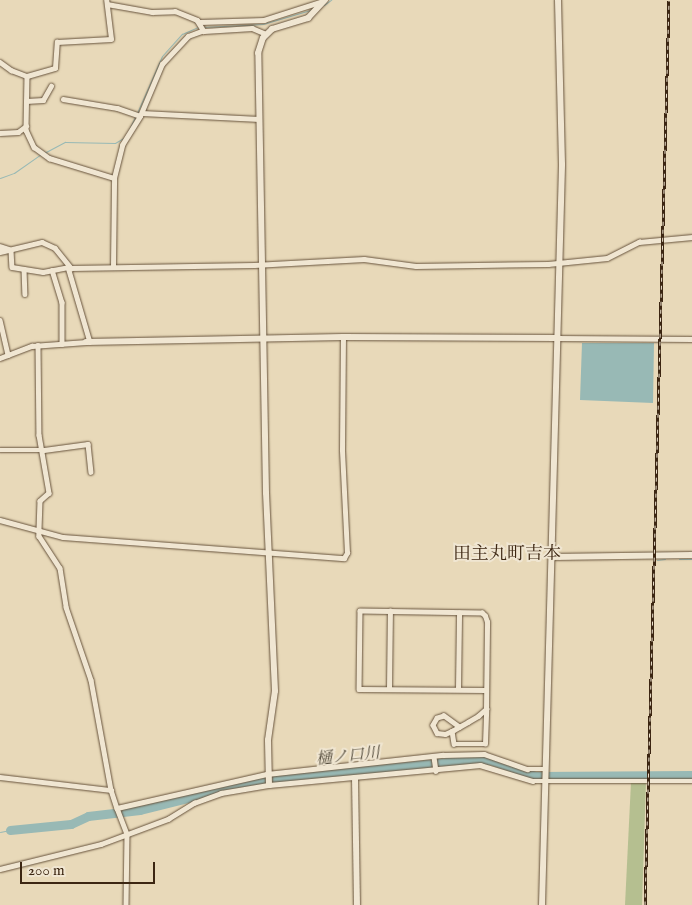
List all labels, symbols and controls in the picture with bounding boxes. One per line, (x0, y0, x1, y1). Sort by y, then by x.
district label: 田主丸町吉本 (453, 544, 561, 566)
water label: 樋ノ口川 (315, 744, 381, 770)
scale bar (22, 852, 158, 884)
text: 200 m (28, 861, 65, 880)

